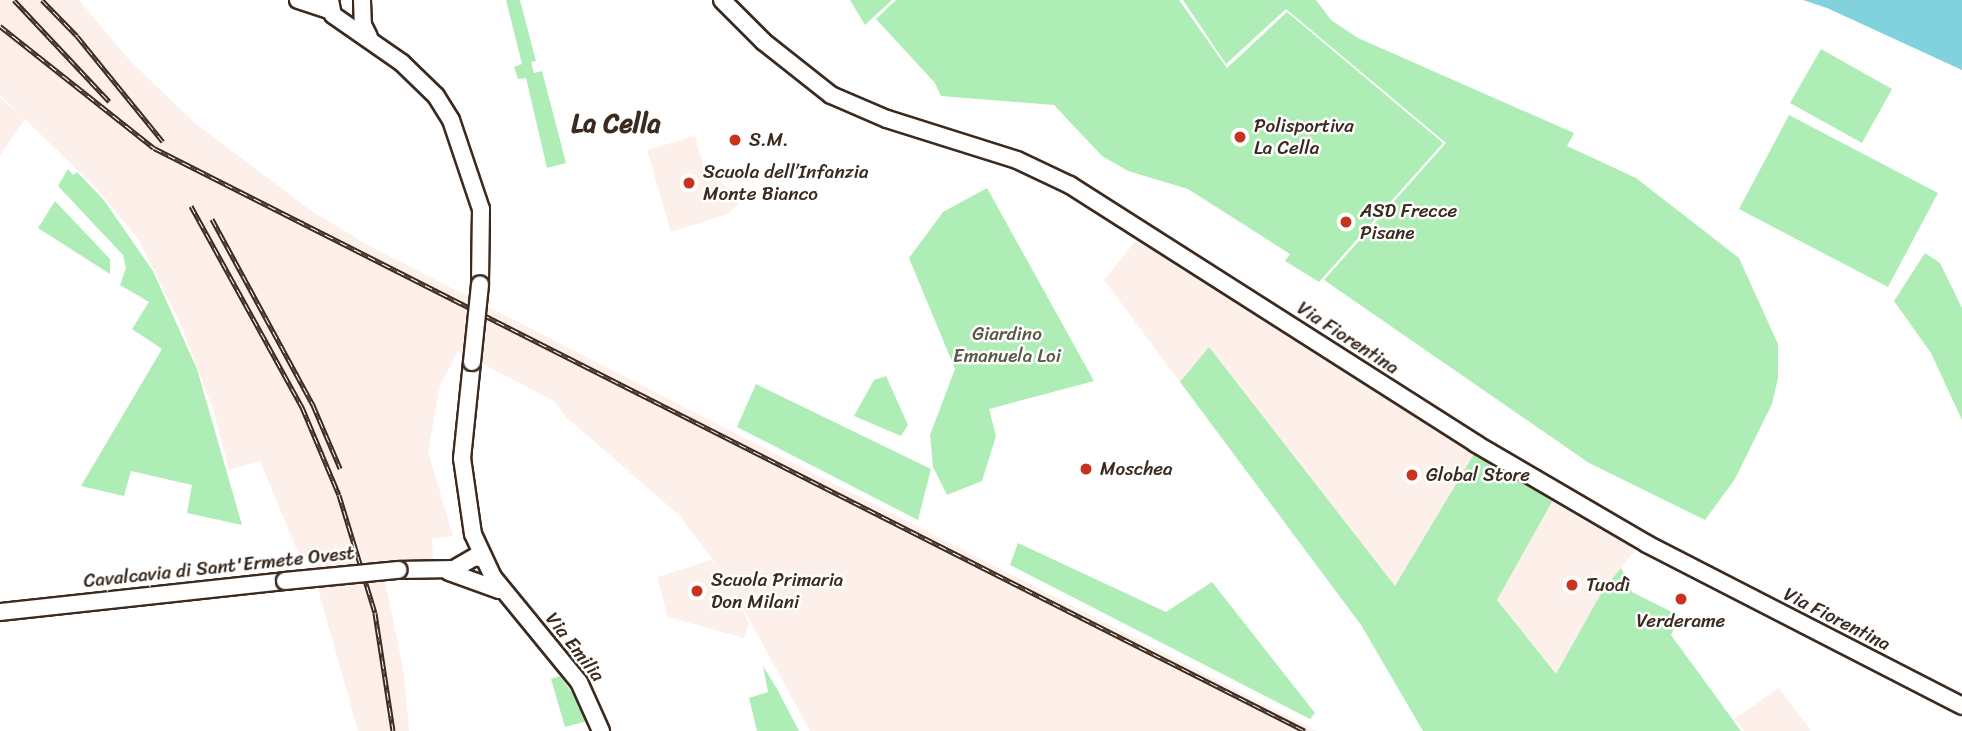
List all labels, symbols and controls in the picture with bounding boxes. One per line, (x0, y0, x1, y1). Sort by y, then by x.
district label: La Cella (571, 108, 661, 140)
place label: Polisportiva La Cella (1254, 115, 1354, 159)
place label: S.M. (749, 129, 789, 151)
marker: Polisportiva La Cella (1232, 129, 1248, 145)
marker: S.M. (727, 132, 743, 148)
place label: Scuola dell’Infanzia Monte Bianco (703, 161, 868, 205)
marker: Scuola dell’Infanzia Monte Bianco (681, 175, 697, 191)
place label: ASD Frecce Pisane (1360, 200, 1457, 244)
marker: ASD Frecce Pisane (1338, 214, 1354, 230)
street label: Via Fiorentina (1293, 297, 1403, 379)
park label: Giardino Emanuela Loi (953, 323, 1061, 367)
place label: Moschea (1100, 458, 1173, 480)
marker: Moschea (1078, 461, 1094, 477)
place label: Global Store (1426, 464, 1530, 486)
marker: Global Store (1404, 467, 1420, 483)
street label: Cavalcavia di Sant'Ermete Ovest (82, 541, 356, 593)
place label: Scuola Primaria Don Milani (711, 569, 843, 613)
place label: Tuodì (1586, 574, 1630, 596)
marker: Tuodì (1564, 577, 1580, 593)
street label: Via Fiorentina (1780, 582, 1894, 656)
marker: Scuola Primaria Don Milani (689, 583, 705, 599)
marker: Verderame (1673, 591, 1689, 607)
street label: Via Emilia (541, 608, 609, 686)
place label: Verderame (1637, 610, 1725, 632)

